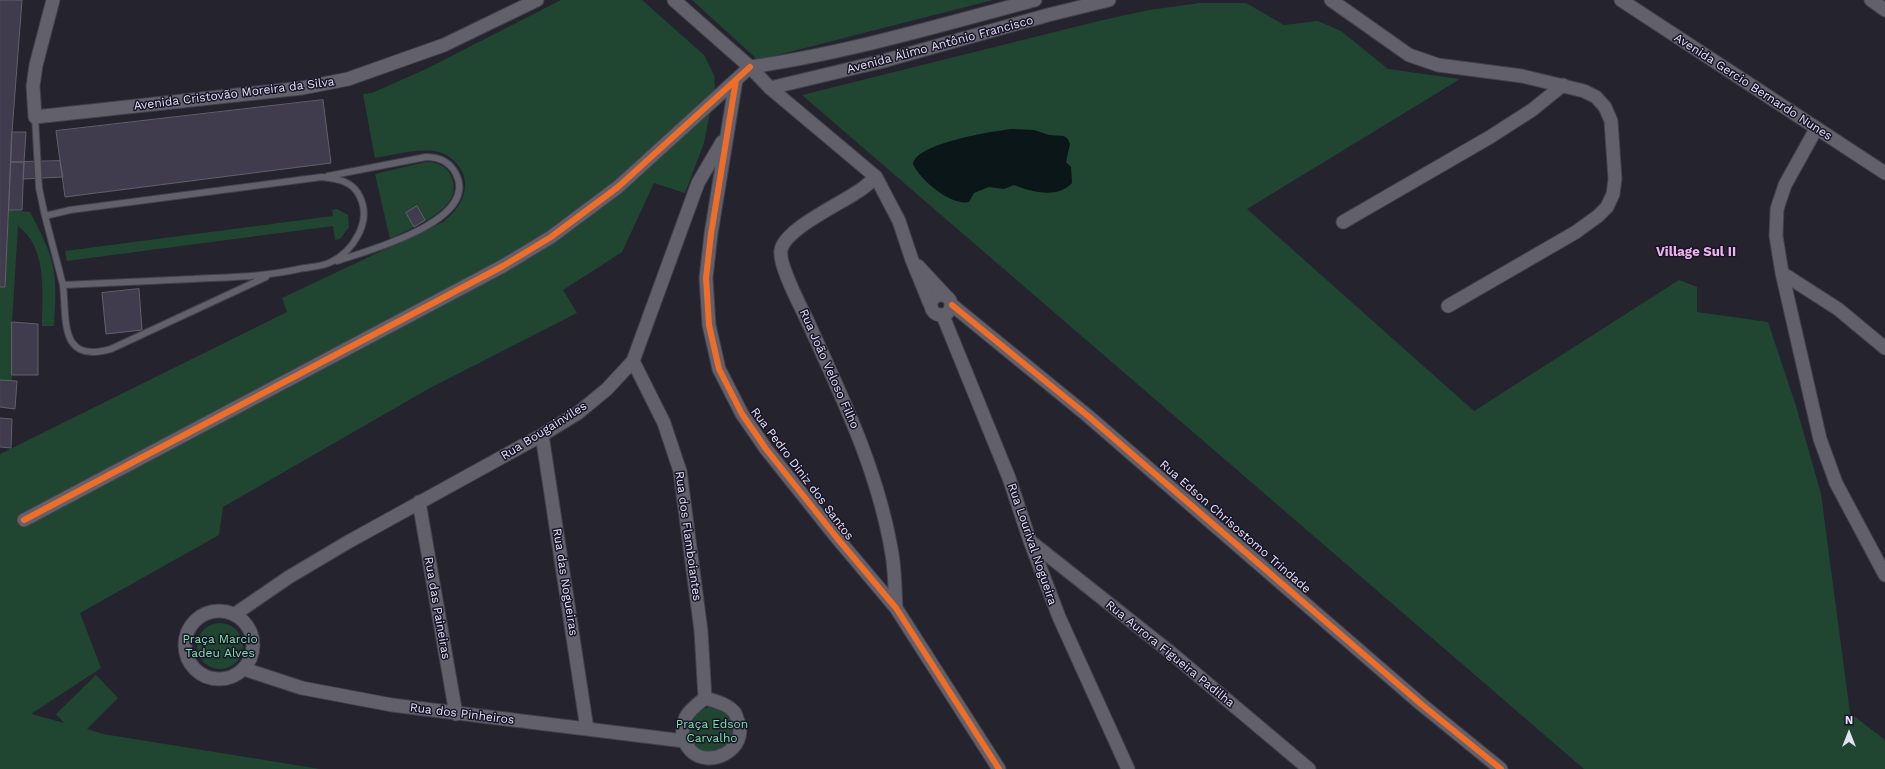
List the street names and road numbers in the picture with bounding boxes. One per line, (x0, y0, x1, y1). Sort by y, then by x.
street label: Avenida Álimo Antônio Francisco (845, 13, 1035, 77)
street label: Avenida Gercio Bernardo Nunes (1671, 30, 1835, 144)
street label: Avenida Cristovão Moreira da Silva (133, 75, 335, 113)
street label: Rua João Veloso Filho (796, 307, 862, 431)
street label: Rua Bougainviles (498, 399, 590, 463)
street label: Rua Pedro Diniz dos Santos (747, 405, 857, 543)
street label: Rua Edson Chrisostomo Trindade (1157, 457, 1313, 597)
street label: Rua dos Flamboiantes (672, 470, 704, 602)
street label: Rua Lourival Nogueira (1004, 481, 1060, 607)
street label: Rua das Nogueiras (549, 527, 581, 637)
street label: Rua das Paineiras (421, 556, 453, 660)
street label: Rua Aurora Figueira Padilha (1103, 598, 1237, 710)
street label: Rua dos Pinheiros (409, 700, 515, 728)

